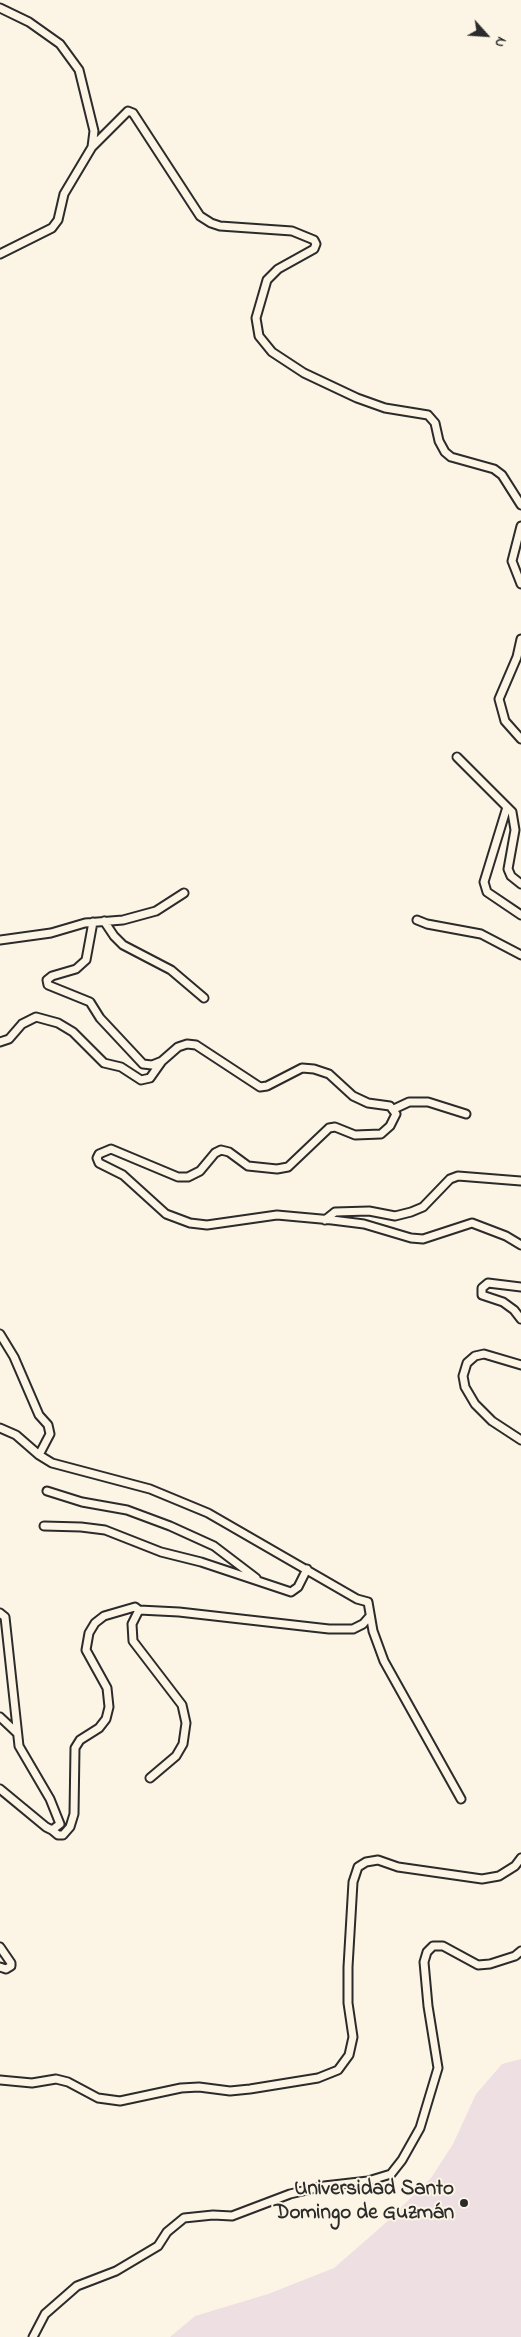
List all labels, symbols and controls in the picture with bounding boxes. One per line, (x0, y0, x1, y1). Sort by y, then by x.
north arrow (461, 10, 511, 60)
text: N (488, 33, 511, 51)
place label: Universidad Santo Domingo de Guzmán (274, 2178, 454, 2228)
marker: Universidad Santo Domingo de Guzmán (458, 2197, 470, 2209)

